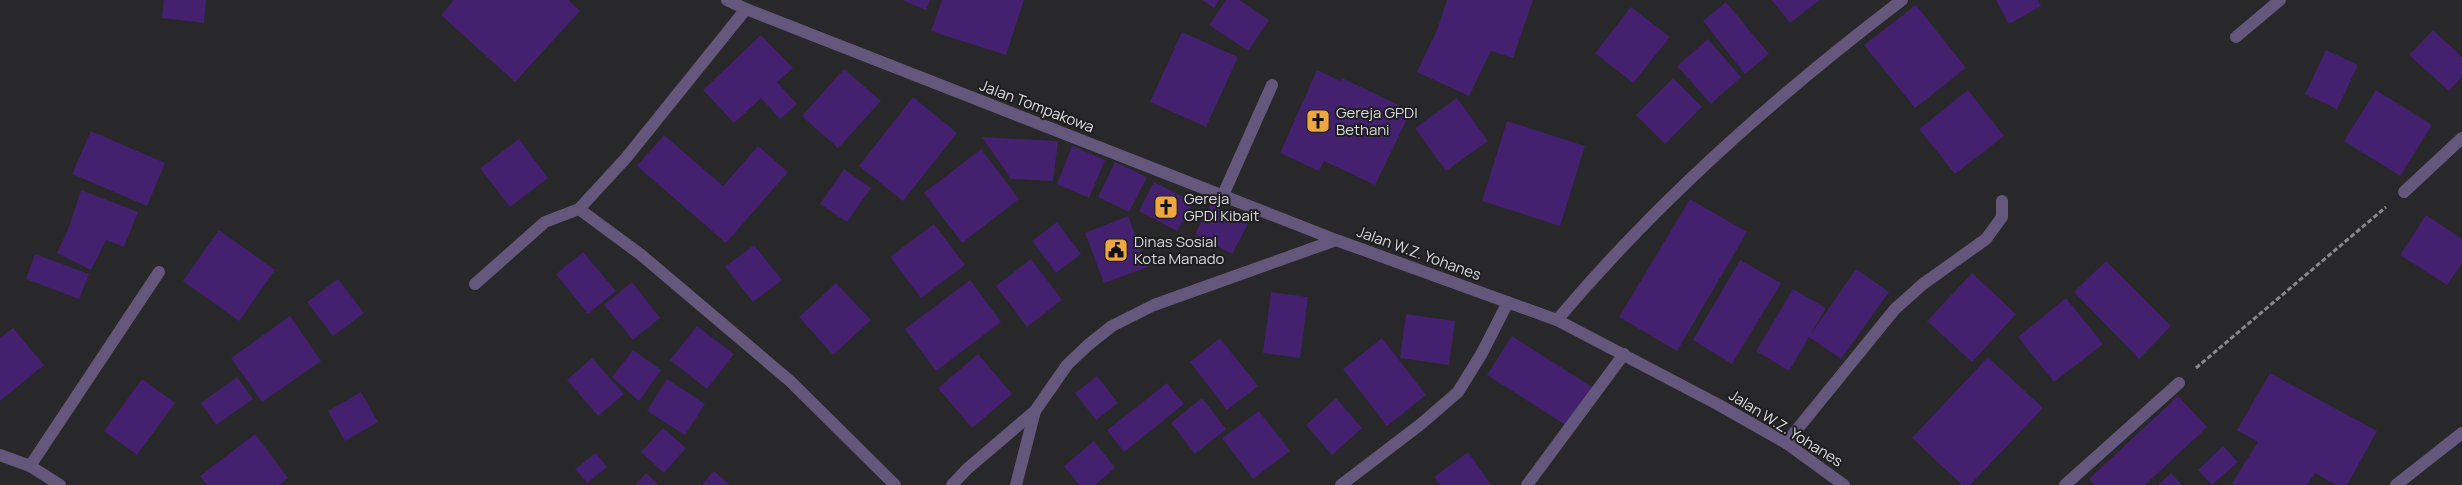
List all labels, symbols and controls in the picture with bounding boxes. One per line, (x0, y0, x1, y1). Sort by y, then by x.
street label: Jalan Tompakowa (977, 75, 1097, 137)
place label: Gereja GPDI Bethani (1336, 102, 1418, 140)
church icon: Gereja GPDI Bethani (1305, 108, 1331, 134)
place label: Gereja GPDI Kibait (1184, 188, 1259, 226)
church icon: Gereja GPDI Kibait (1153, 194, 1179, 220)
street label: Jalan W.Z. Yohanes (1354, 221, 1484, 285)
place label: Dinas Sosial Kota Manado (1134, 231, 1225, 269)
public building icon: Dinas Sosial Kota Manado (1103, 237, 1129, 263)
street label: Jalan W.Z. Yohanes (1725, 384, 1847, 472)

